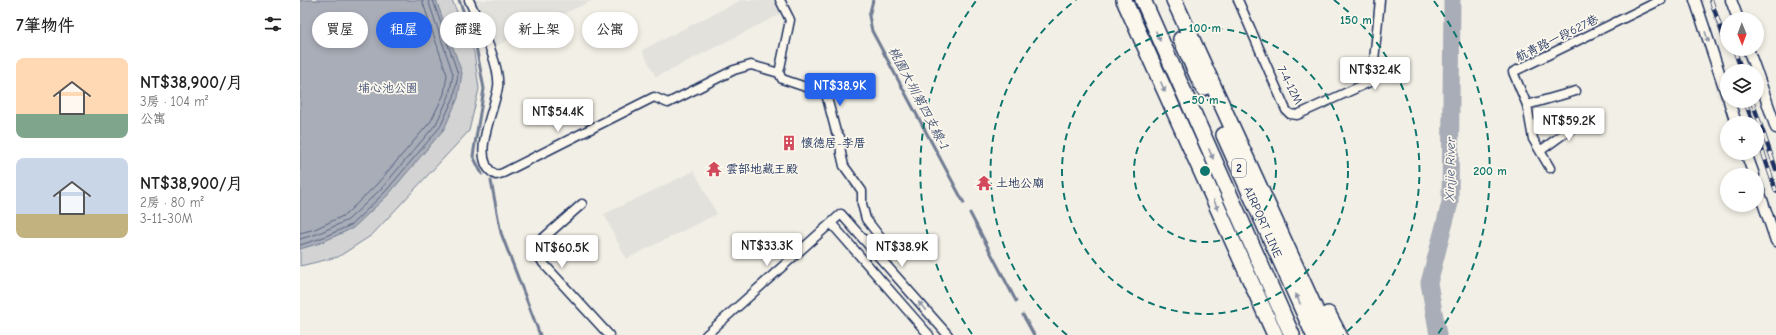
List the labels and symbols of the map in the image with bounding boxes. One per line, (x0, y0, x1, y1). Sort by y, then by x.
street label: 航青路一段627巷 (1513, 12, 1601, 64)
north arrow (1720, 12, 1764, 56)
text: 150 m (1340, 13, 1372, 27)
text: 100 m (1189, 21, 1221, 35)
one-way arrow (1156, 30, 1162, 42)
one-way arrow (1704, 31, 1710, 43)
water label: 桃園大圳第四支線-1 (886, 44, 952, 152)
pin: NT$32.4K (1334, 57, 1416, 91)
street label: 7-4-12M (1274, 63, 1306, 107)
pin: NT$38.9K (799, 73, 881, 107)
park label: 埔心池公園 (358, 81, 418, 95)
one-way arrow (1160, 81, 1166, 92)
text: 50 m (1191, 93, 1219, 107)
pin: NT$54.4K (517, 99, 599, 133)
pin: NT$59.2K (1528, 108, 1610, 142)
building icon: 懷德居-李厝 (780, 134, 798, 152)
place label: 懷德居-李厝 (801, 136, 866, 150)
water label: Xinjie River (1442, 136, 1458, 202)
one-way arrow (1209, 149, 1215, 161)
road number: 2 (1232, 159, 1246, 177)
temple icon: 雲部地藏王殿 (705, 160, 723, 178)
place label: 雲部地藏王殿 (726, 162, 798, 176)
centre of rings (1198, 164, 1212, 178)
text: 200 m (1473, 164, 1507, 178)
temple icon: 土地公廟 (975, 174, 993, 192)
place label: 土地公廟 (996, 176, 1044, 190)
street label: AIRPORT LINE (1241, 184, 1285, 260)
one-way arrow (1213, 199, 1219, 211)
pin: NT$33.3K (726, 233, 808, 267)
pin: NT$38.9K (861, 234, 943, 268)
pin: NT$60.5K (521, 235, 603, 269)
one-way arrow (1295, 294, 1301, 305)
one-way arrow (918, 301, 927, 311)

